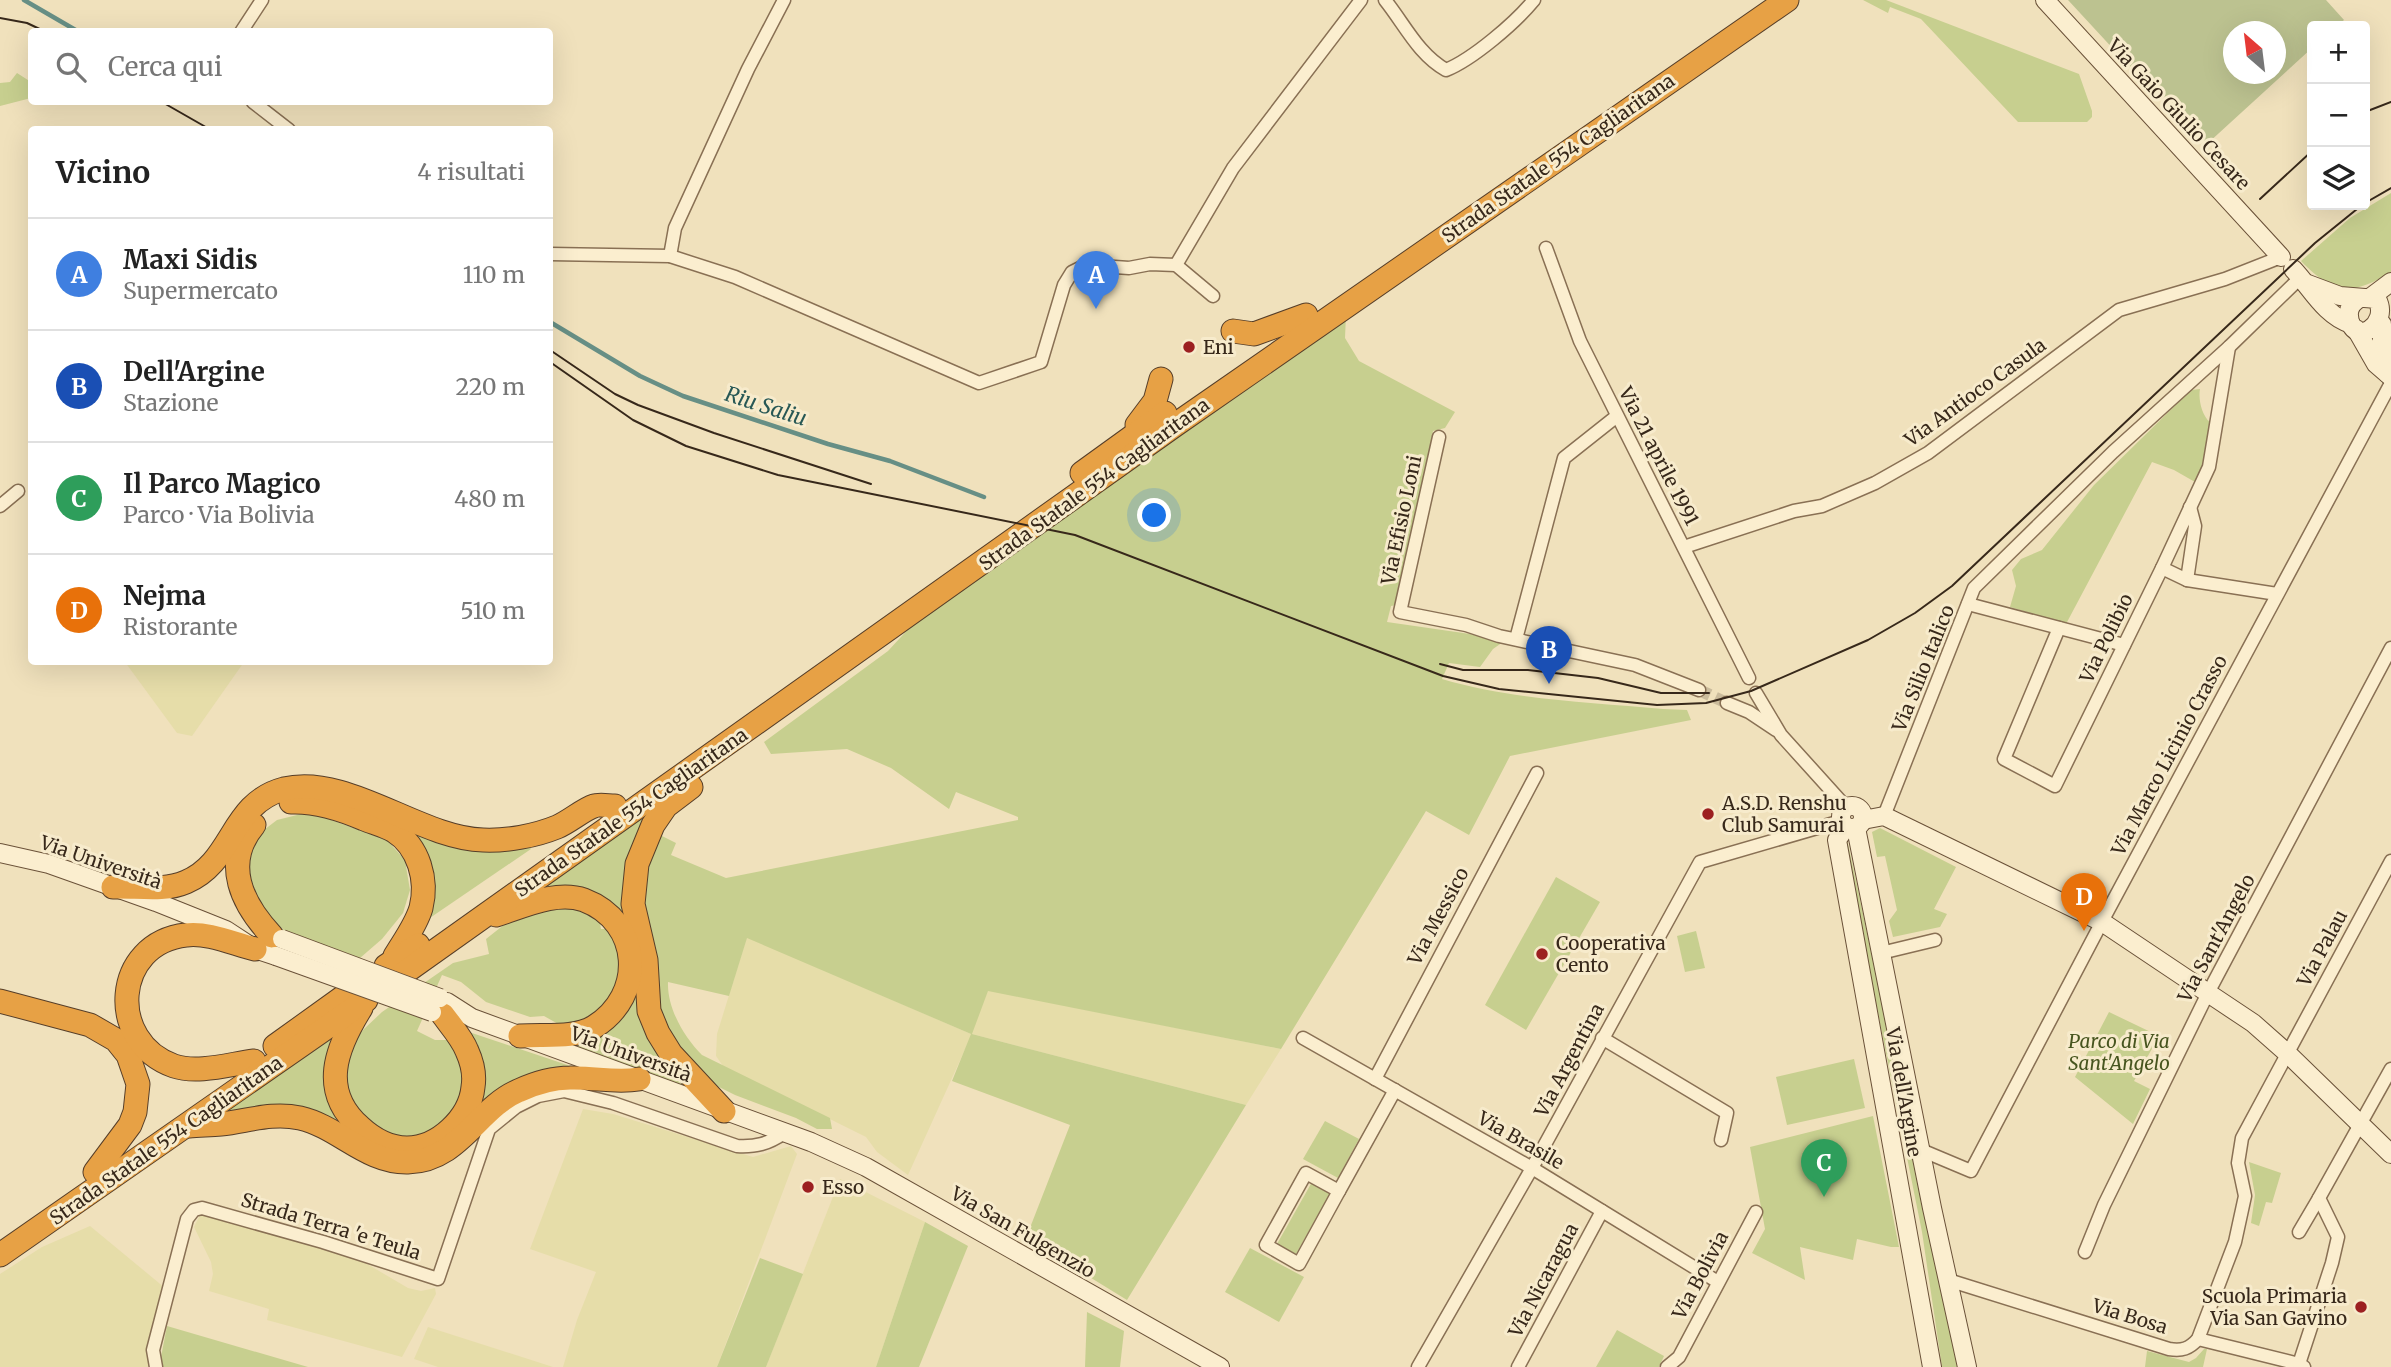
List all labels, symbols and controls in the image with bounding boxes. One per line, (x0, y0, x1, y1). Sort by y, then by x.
north arrow (2223, 21, 2286, 84)
map controls (2307, 21, 2370, 210)
button: + (2307, 21, 2370, 84)
search box (28, 28, 553, 105)
street label: Via Gaio Giulio Cesare (2102, 33, 2255, 195)
icon: search (52, 48, 90, 86)
text: Cerca qui (108, 50, 222, 83)
street label: Strada Statale 554 Cagliaritana (1437, 68, 1679, 248)
button: − (2307, 84, 2370, 147)
button: layers (2307, 147, 2370, 210)
text: Vicino (56, 153, 150, 191)
text: 4 risultati (417, 157, 525, 186)
text: Maxi Sidis (123, 243, 258, 276)
pin: A (1073, 251, 1119, 309)
text: A (71, 260, 87, 289)
text: 110 m (463, 260, 525, 289)
text: Supermercato (123, 276, 278, 305)
street label: Via Antioco Casula (1899, 333, 2051, 452)
place label: Eni (1203, 335, 1234, 359)
marker: Eni (1181, 339, 1197, 355)
text: Dell'Argine (123, 355, 265, 388)
text: B (71, 372, 87, 401)
text: 220 m (455, 372, 525, 401)
water label: Riu Saliu (722, 380, 810, 432)
street label: Via 21 aprile 1991 (1613, 382, 1704, 530)
text: Stazione (123, 388, 218, 417)
street label: Strada Statale 554 Cagliaritana (974, 392, 1214, 576)
street label: Via Efisio Loni (1375, 453, 1426, 588)
text: Il Parco Magico (123, 467, 321, 500)
text: C (71, 484, 87, 513)
text: 480 m (454, 484, 525, 513)
your location (1137, 498, 1171, 532)
text: Parco · Via Bolivia (123, 500, 315, 529)
text: Nejma (123, 579, 206, 612)
street label: Via Polibio (2074, 589, 2138, 687)
text: D (70, 596, 88, 625)
text: 510 m (460, 596, 525, 625)
street label: Via Silio Italico (1886, 601, 1959, 736)
text: Ristorante (123, 612, 237, 641)
pin: B (1526, 626, 1572, 684)
street label: Via Marco Licinio Crasso (2105, 651, 2232, 860)
street label: Strada Statale 554 Cagliaritana (510, 722, 752, 902)
place label: A.S.D. Renshu Club Samurai (1721, 791, 1847, 837)
marker: A.S.D. Renshu Club Samurai (1700, 806, 1716, 822)
street label: Via Università (36, 830, 165, 894)
street label: Via Messico (1402, 863, 1474, 970)
street label: Via Sant'Angelo (2172, 870, 2260, 1007)
pin: D (2061, 873, 2107, 931)
street label: Via Palau (2291, 906, 2352, 991)
place label: Cooperativa Cento (1556, 931, 1666, 977)
marker: Cooperativa Cento (1534, 946, 1550, 962)
street label: Via Argentina (1529, 999, 1609, 1122)
street label: Via Università (566, 1021, 695, 1087)
street label: Via dell'Argine (1881, 1024, 1927, 1159)
park label: Parco di Via Sant'Angelo (2068, 1029, 2170, 1075)
street label: Strada Statale 554 Cagliaritana (45, 1050, 287, 1230)
street label: Via Brasile (1473, 1105, 1569, 1174)
pin: C (1801, 1139, 1847, 1197)
place label: Esso (822, 1175, 864, 1199)
marker: Esso (800, 1179, 816, 1195)
street label: Via San Fulgenzio (946, 1181, 1099, 1283)
street label: Strada Terra 'e Teula (238, 1187, 424, 1265)
street label: Via Nicaragua (1502, 1219, 1583, 1342)
street label: Via Bolivia (1666, 1227, 1733, 1324)
place label: Scuola Primaria Via San Gavino (2202, 1284, 2347, 1330)
street label: Via Bosa (2088, 1293, 2171, 1339)
marker: Scuola Primaria Via San Gavino (2353, 1299, 2369, 1315)

